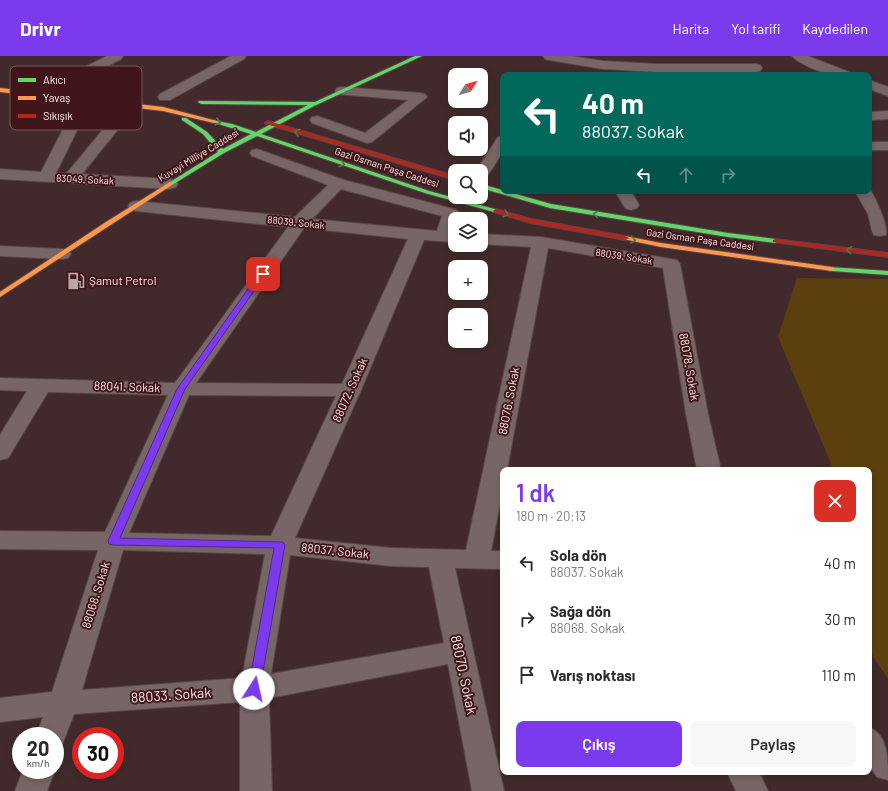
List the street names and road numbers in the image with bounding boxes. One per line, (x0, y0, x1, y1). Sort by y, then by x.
street label: Kuvayi Milliye Caddesi (156, 126, 240, 184)
street label: Gazi Osman Paşa Caddesi (333, 144, 441, 190)
street label: 83049. Sokak (56, 171, 114, 187)
street label: 88039. Sokak (267, 213, 325, 231)
street label: Gazi Osman Paşa Caddesi (645, 225, 755, 253)
street label: 88039. Sokak (595, 246, 653, 266)
street label: 88078. Sokak (677, 332, 703, 402)
street label: 88072. Sokak (329, 355, 369, 424)
street label: 88076. Sokak (495, 366, 521, 436)
street label: 88041. Sokak (94, 378, 160, 394)
street label: 88037. Sokak (301, 539, 370, 561)
street label: 88068. Sokak (78, 560, 112, 630)
street label: 88070. Sokak (448, 634, 481, 716)
street label: 88033. Sokak (130, 683, 212, 706)

